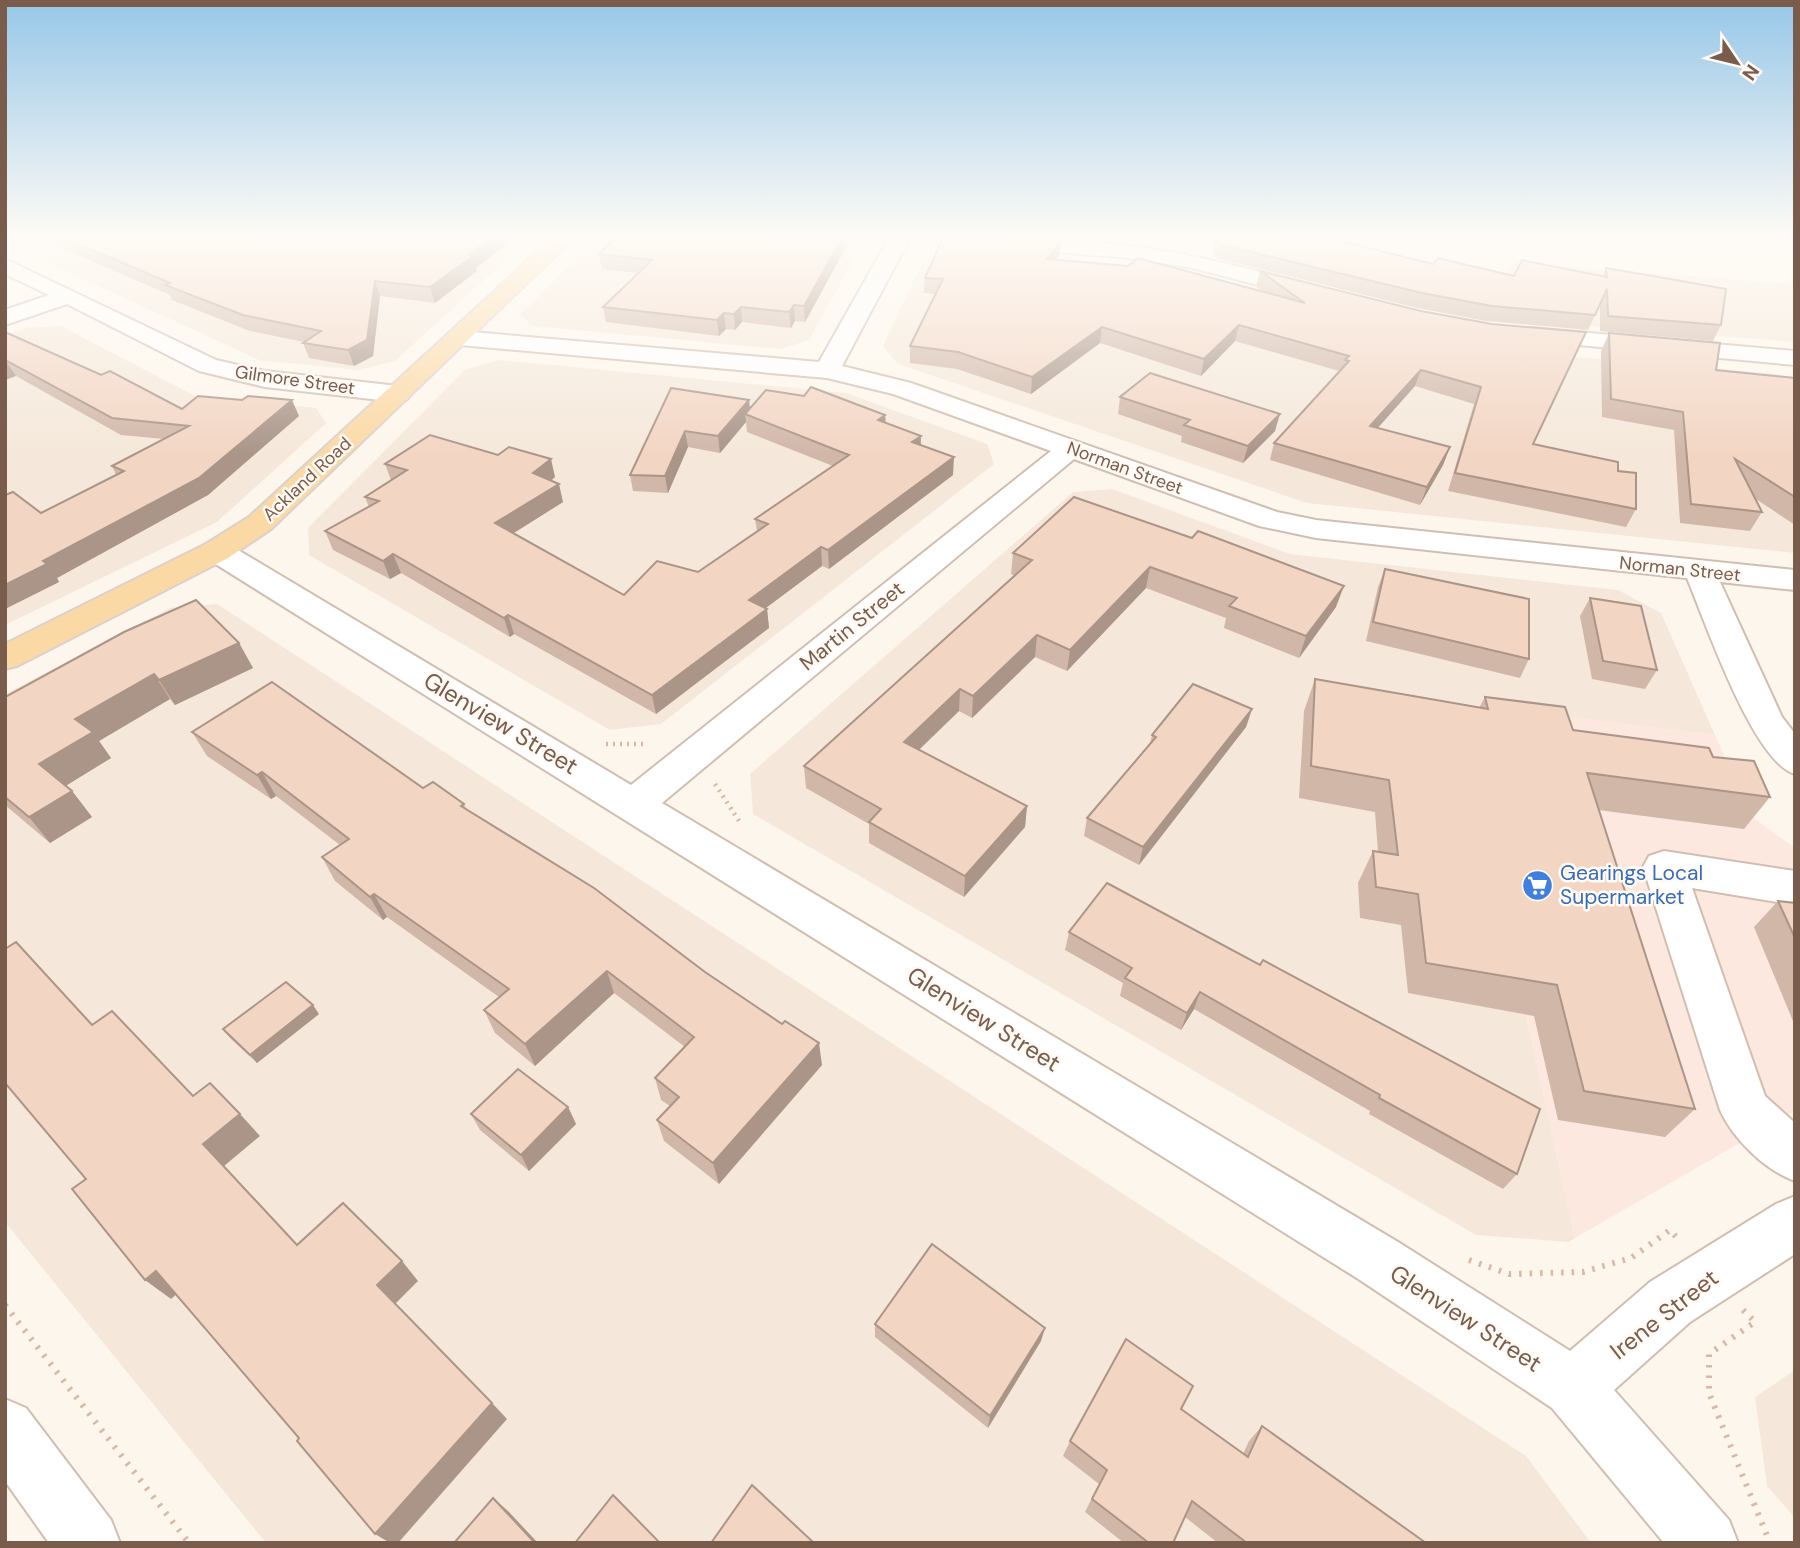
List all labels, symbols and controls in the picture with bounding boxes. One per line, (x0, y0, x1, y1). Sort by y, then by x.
north arrow (1702, 28, 1772, 98)
text: N (1736, 60, 1765, 85)
street label: Gilmore Street (233, 360, 357, 400)
street label: Ackland Road (258, 432, 356, 526)
street label: Norman Street (1064, 436, 1186, 500)
street label: Norman Street (1618, 551, 1742, 587)
street label: Martin Street (794, 575, 910, 677)
street label: Glenview Street (418, 665, 584, 781)
place label: Gearings Local Supermarket (1560, 859, 1703, 911)
supermarket icon: Gearings Local Supermarket (1520, 868, 1554, 902)
street label: Glenview Street (902, 959, 1066, 1079)
street label: Glenview Street (1384, 1257, 1548, 1379)
street label: Irene Street (1603, 1262, 1725, 1366)

